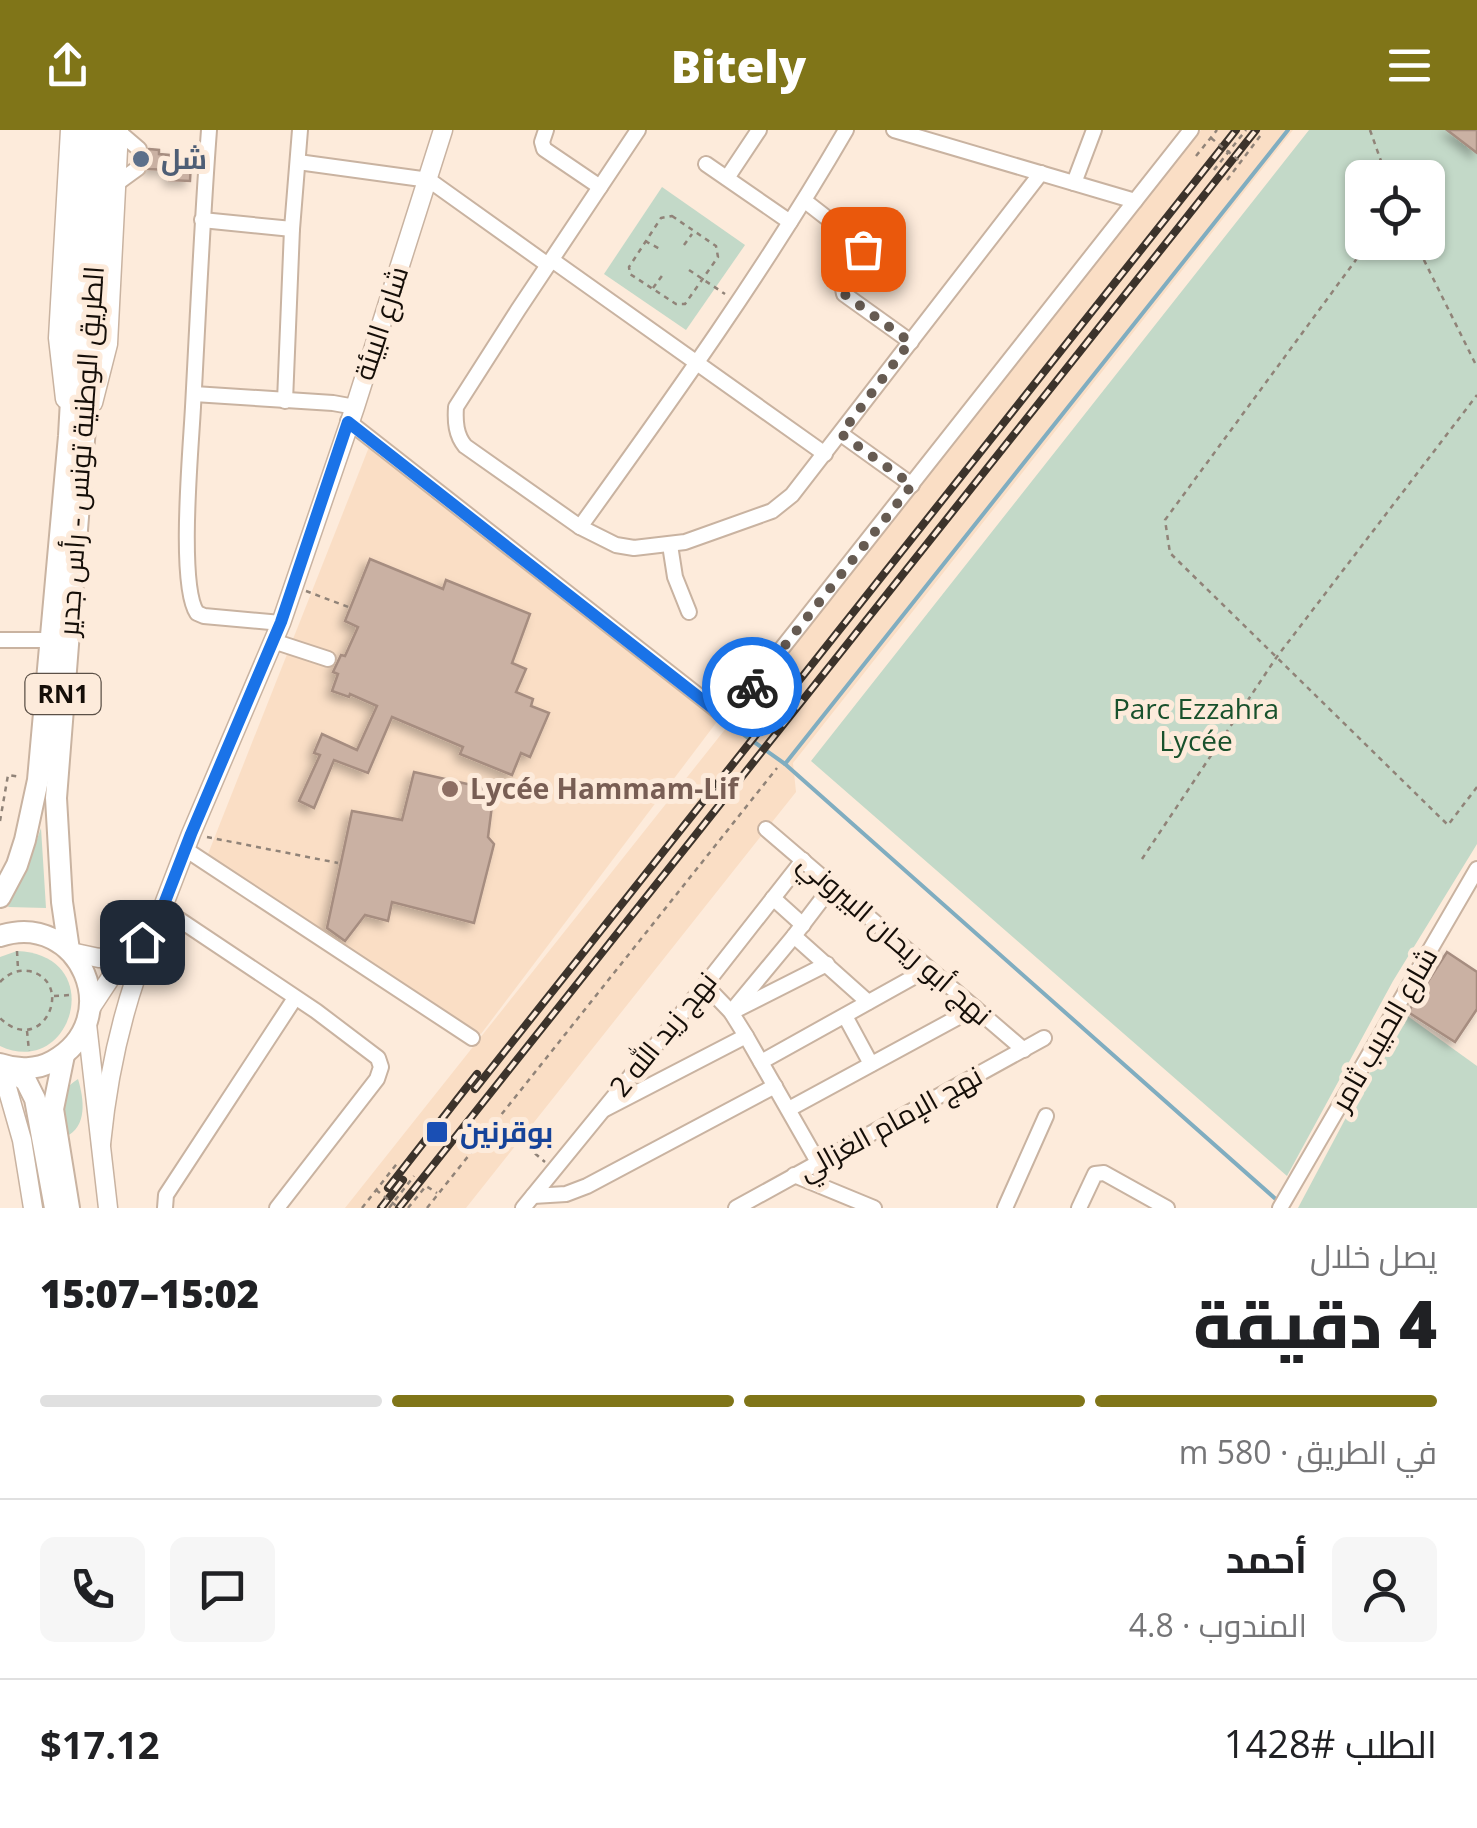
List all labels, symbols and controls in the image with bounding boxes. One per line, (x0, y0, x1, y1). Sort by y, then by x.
text: Bitely (671, 35, 806, 96)
icon: share (40, 38, 95, 93)
icon: menu (1382, 38, 1437, 93)
place label: شل (161, 139, 207, 177)
marker: شل (130, 148, 152, 170)
map controls (1345, 160, 1445, 260)
button: locate (1345, 160, 1445, 260)
pin (821, 207, 906, 292)
icon: bag (836, 222, 891, 277)
street label: شارع البيئة (344, 261, 417, 385)
street label: الطريق الوطنية تونس - رأس جدير (48, 265, 112, 639)
courier (702, 637, 802, 737)
icon: bike (725, 660, 780, 715)
road number: RN1 (26, 674, 100, 714)
park label: Parc Ezzahra Lycée (1113, 689, 1279, 759)
place label: Lycée Hammam-Lif (470, 769, 741, 807)
marker: Lycée Hammam-Lif (439, 778, 461, 800)
street label: نهج أبو ريحان البيروني (788, 844, 1001, 1036)
pin (100, 900, 185, 985)
icon: home (115, 915, 170, 970)
street label: شارع الحبيب ثامر (1320, 940, 1446, 1119)
street label: نهج زيد الله 2 (600, 963, 725, 1104)
street label: نهج الإمام الغزالي (791, 1056, 990, 1192)
place label: بوقرنين (460, 1112, 553, 1150)
marker: بوقرنين (424, 1119, 450, 1145)
text: يصل خلال (1310, 1234, 1437, 1277)
text: 15:02–15:07 (40, 1267, 259, 1319)
text: 4 دقيقة (1193, 1279, 1437, 1367)
text: في الطريق · 580 m (1179, 1430, 1437, 1473)
text: أحمد (1226, 1532, 1307, 1584)
button: phone (40, 1537, 145, 1642)
button: chat (170, 1537, 275, 1642)
button: person (1332, 1537, 1437, 1642)
text: المندوب · 4.8 (1129, 1603, 1307, 1646)
text: الطلب #1428 (1224, 1717, 1437, 1769)
text: $17.12 (40, 1718, 159, 1770)

